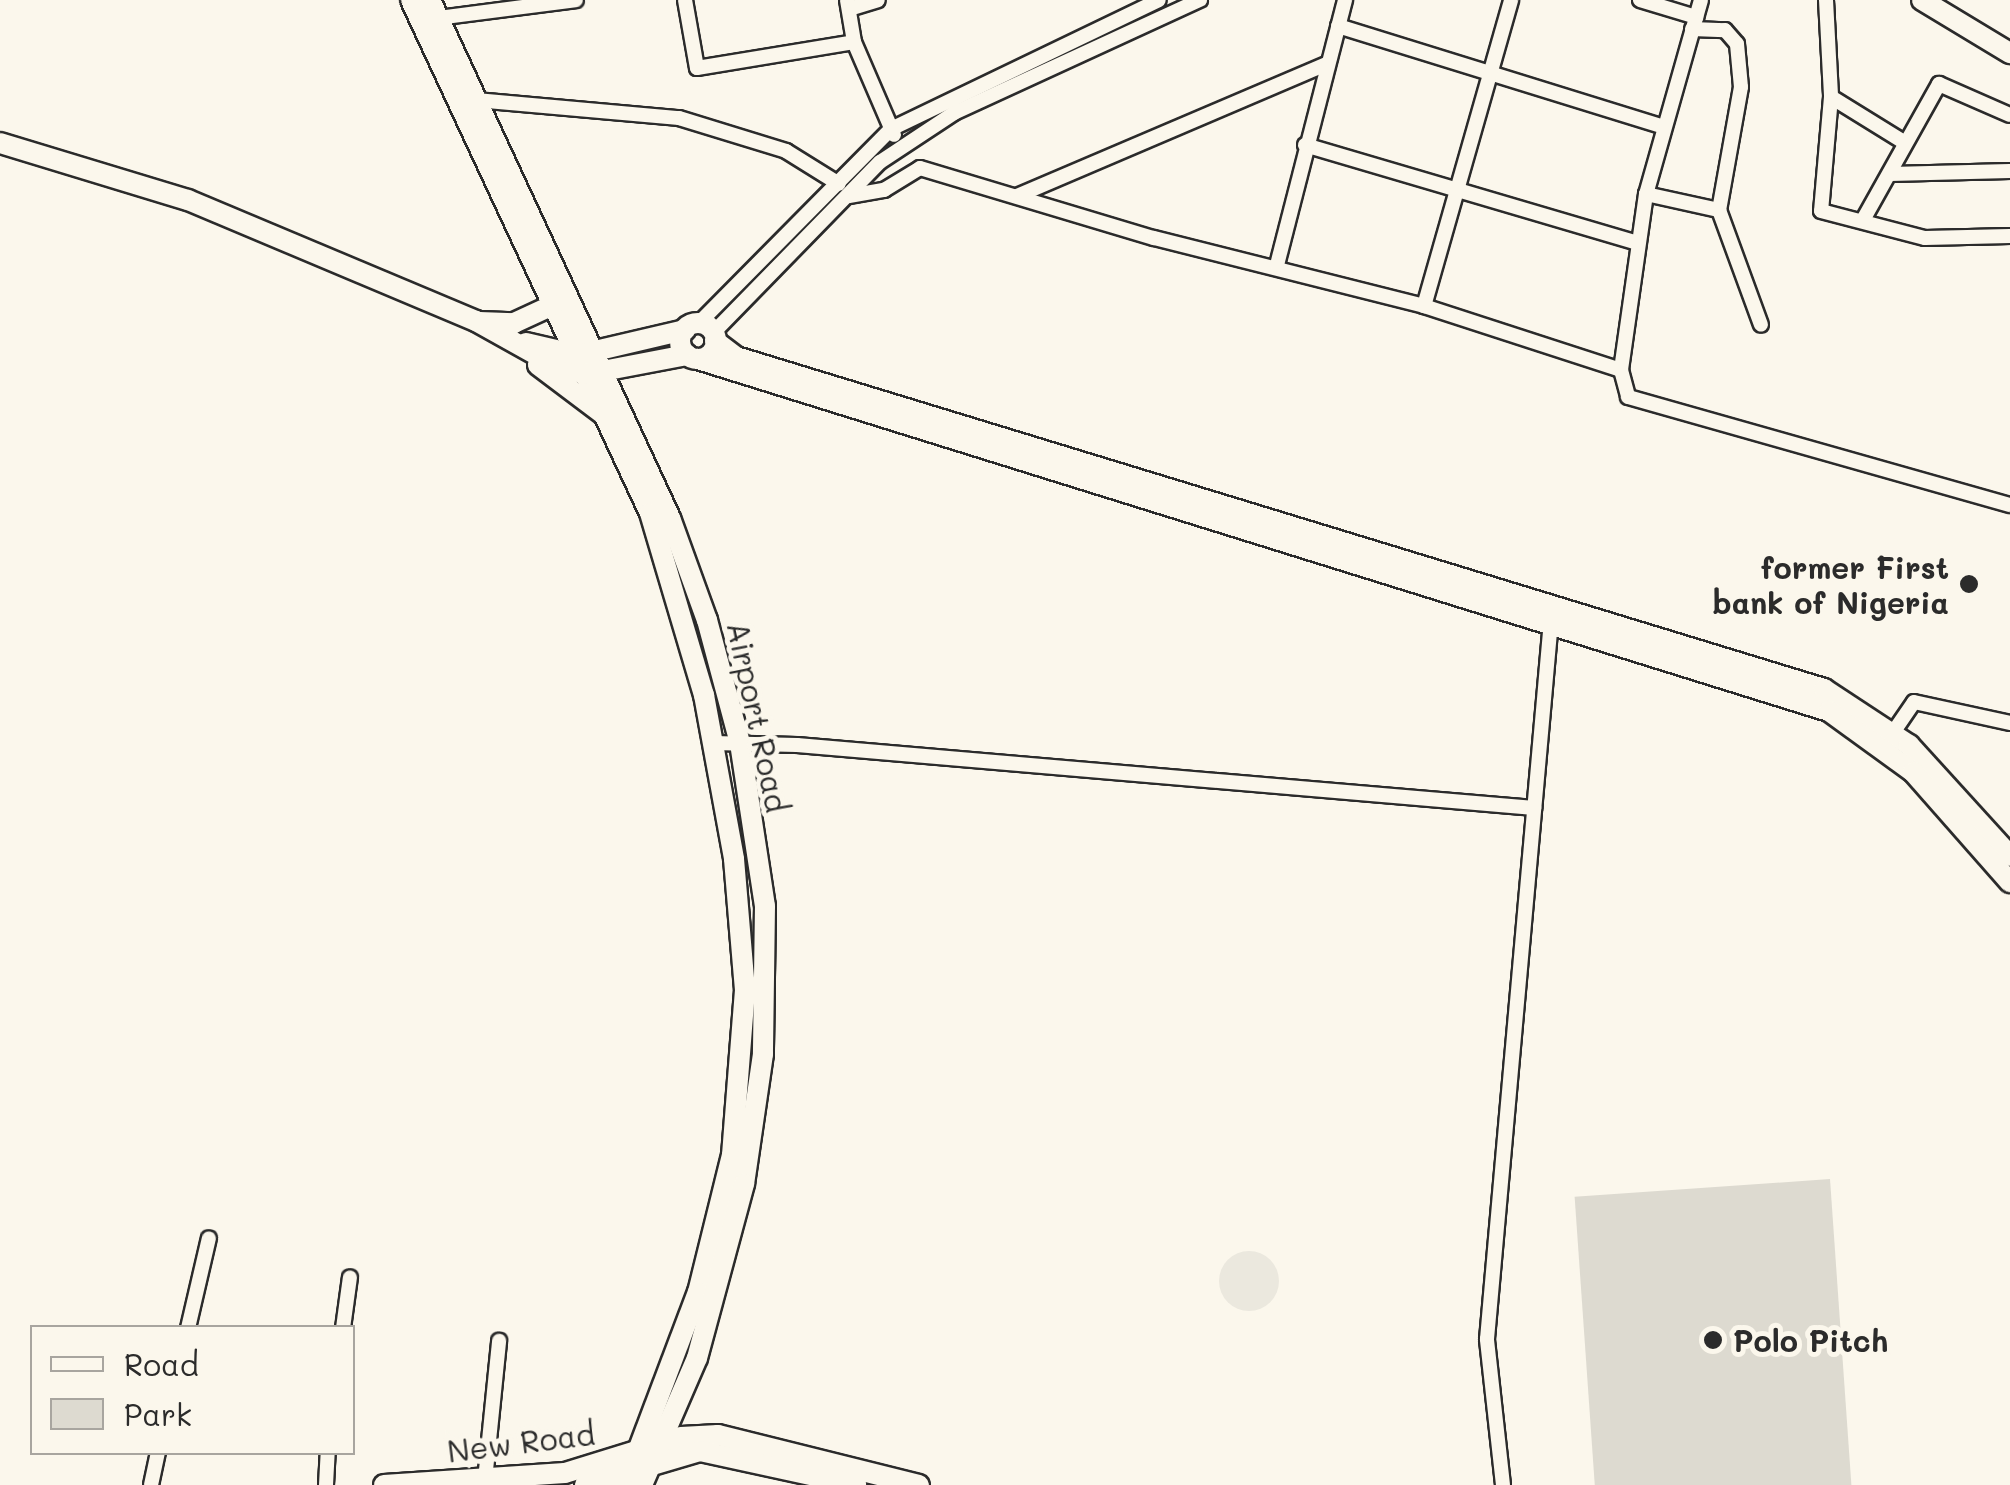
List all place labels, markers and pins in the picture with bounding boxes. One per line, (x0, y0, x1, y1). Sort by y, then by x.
place label: former First bank of Nigeria (1713, 549, 1949, 620)
marker: former First bank of Nigeria (1958, 573, 1980, 595)
place label: Polo Pitch (1733, 1322, 1888, 1358)
marker: Polo Pitch (1702, 1329, 1724, 1351)

